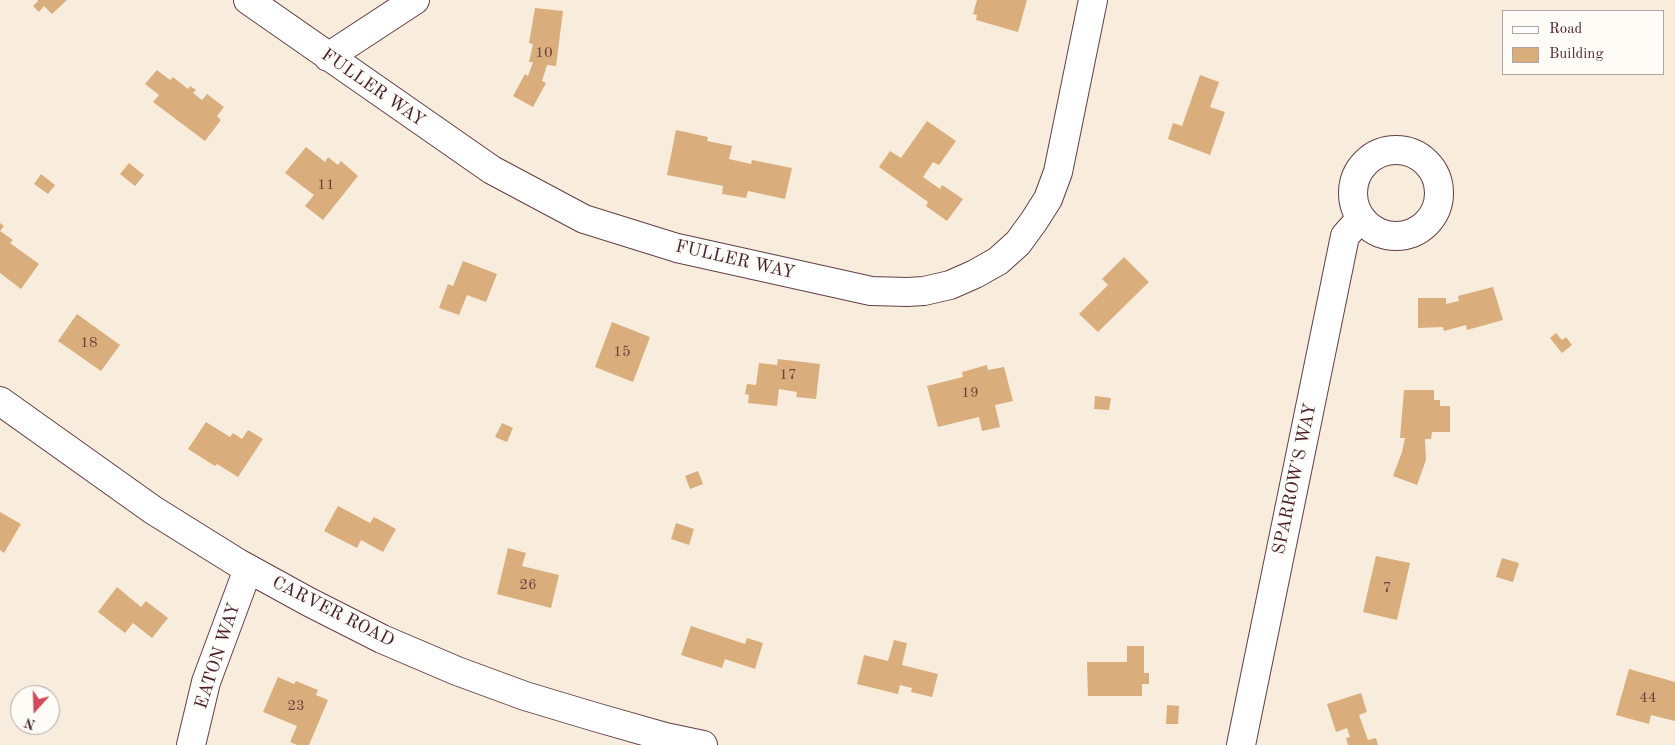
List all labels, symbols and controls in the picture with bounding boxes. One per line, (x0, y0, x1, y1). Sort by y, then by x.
legend (1502, 10, 1665, 75)
text: Road (1549, 22, 1582, 37)
street label: FULLER WAY (317, 44, 429, 132)
house number: 10 (535, 44, 553, 62)
text: Building (1549, 47, 1604, 62)
house number: 11 (317, 176, 335, 194)
street label: FULLER WAY (673, 236, 797, 284)
house number: 18 (80, 334, 98, 352)
house number: 15 (613, 343, 631, 361)
house number: 17 (779, 366, 797, 384)
house number: 19 (961, 384, 979, 402)
street label: SPARROW'S WAY (1268, 402, 1322, 556)
street label: CARVER ROAD (268, 572, 398, 652)
house number: 26 (519, 576, 537, 594)
house number: 7 (1383, 579, 1391, 597)
street label: EATON WAY (191, 600, 245, 712)
north arrow (10, 685, 60, 735)
house number: 44 (1639, 689, 1657, 707)
house number: 23 (287, 697, 305, 715)
text: N (23, 715, 38, 732)

